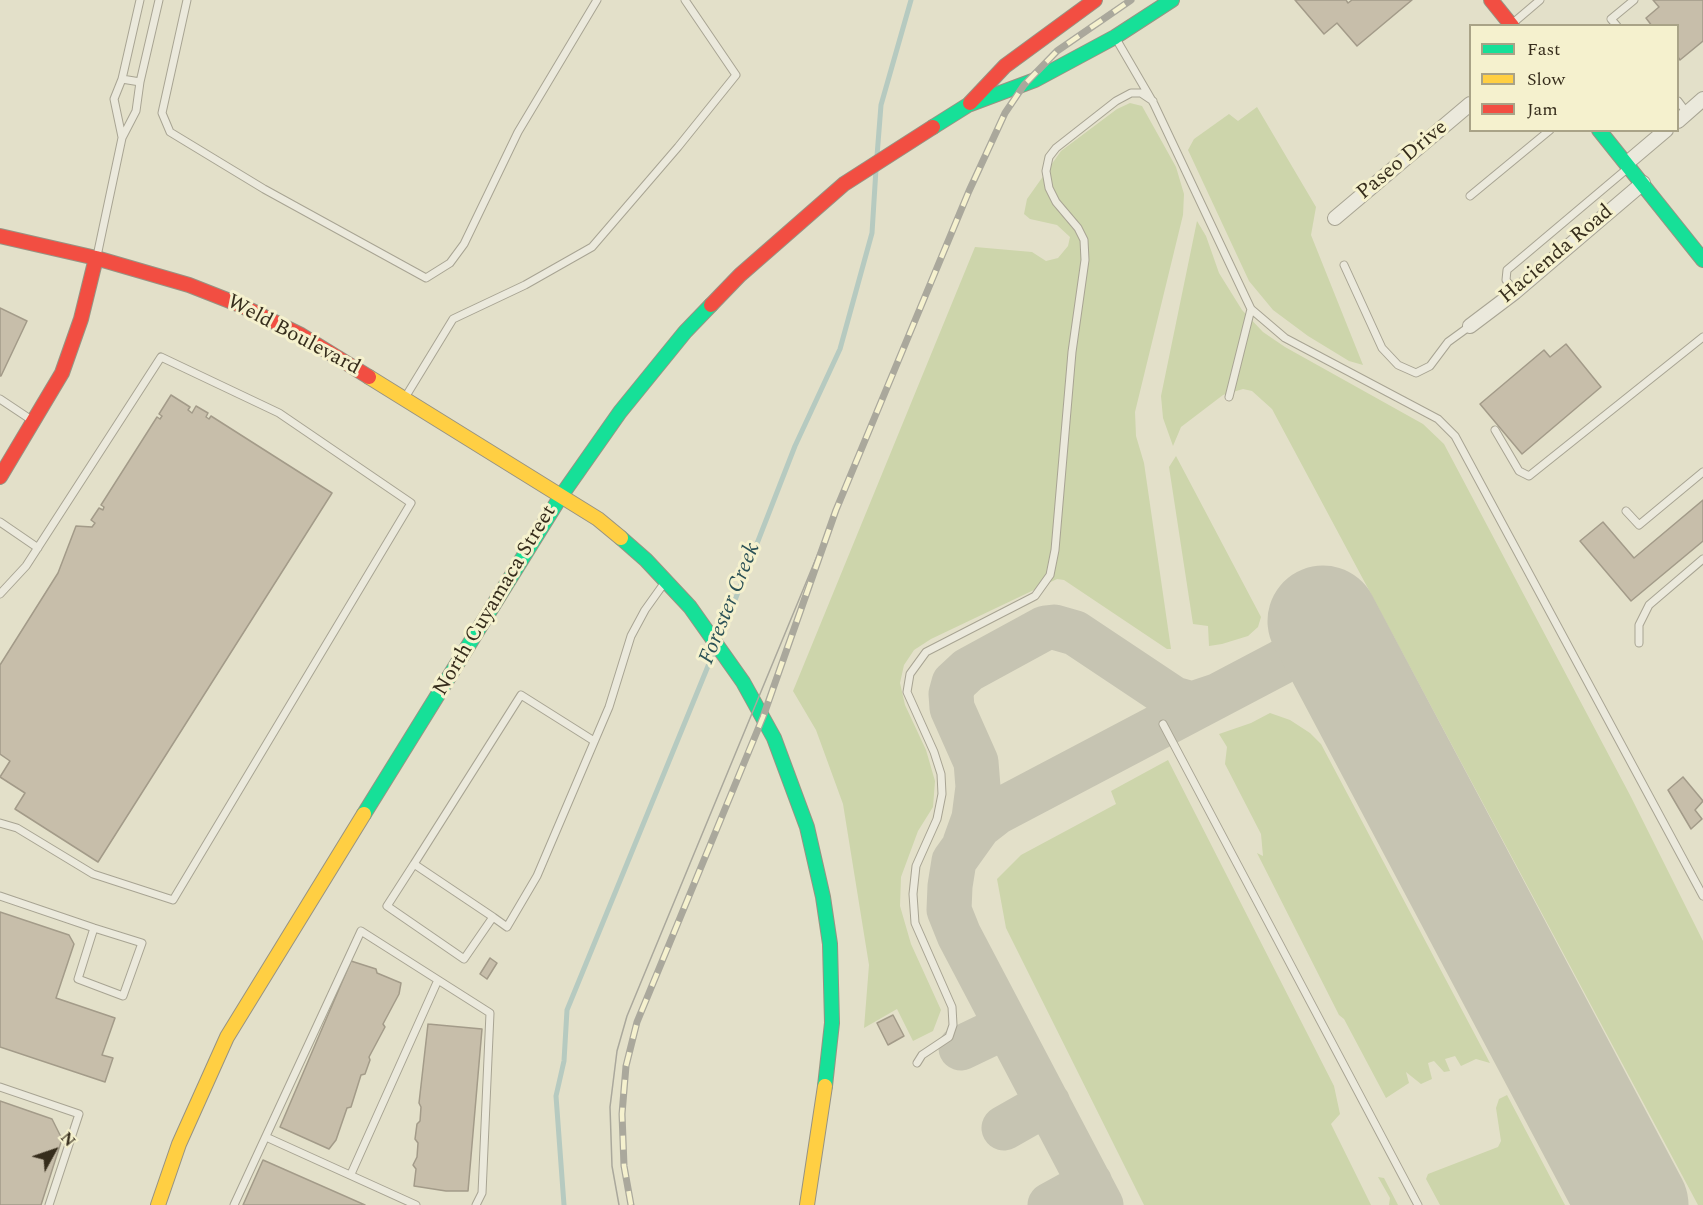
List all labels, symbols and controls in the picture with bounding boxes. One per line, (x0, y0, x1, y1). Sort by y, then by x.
legend (1469, 24, 1679, 132)
text: Fast (1527, 36, 1560, 63)
text: Slow (1527, 66, 1565, 93)
text: Jam (1527, 96, 1558, 123)
street label: Paseo Drive (1353, 116, 1453, 206)
street label: Hacienda Road (1495, 200, 1619, 310)
street label: Weld Boulevard (222, 290, 364, 382)
street label: North Cuyamaca Street (429, 501, 563, 701)
water label: Forester Creek (695, 539, 767, 669)
north arrow (24, 1121, 84, 1181)
text: N (54, 1127, 81, 1152)

